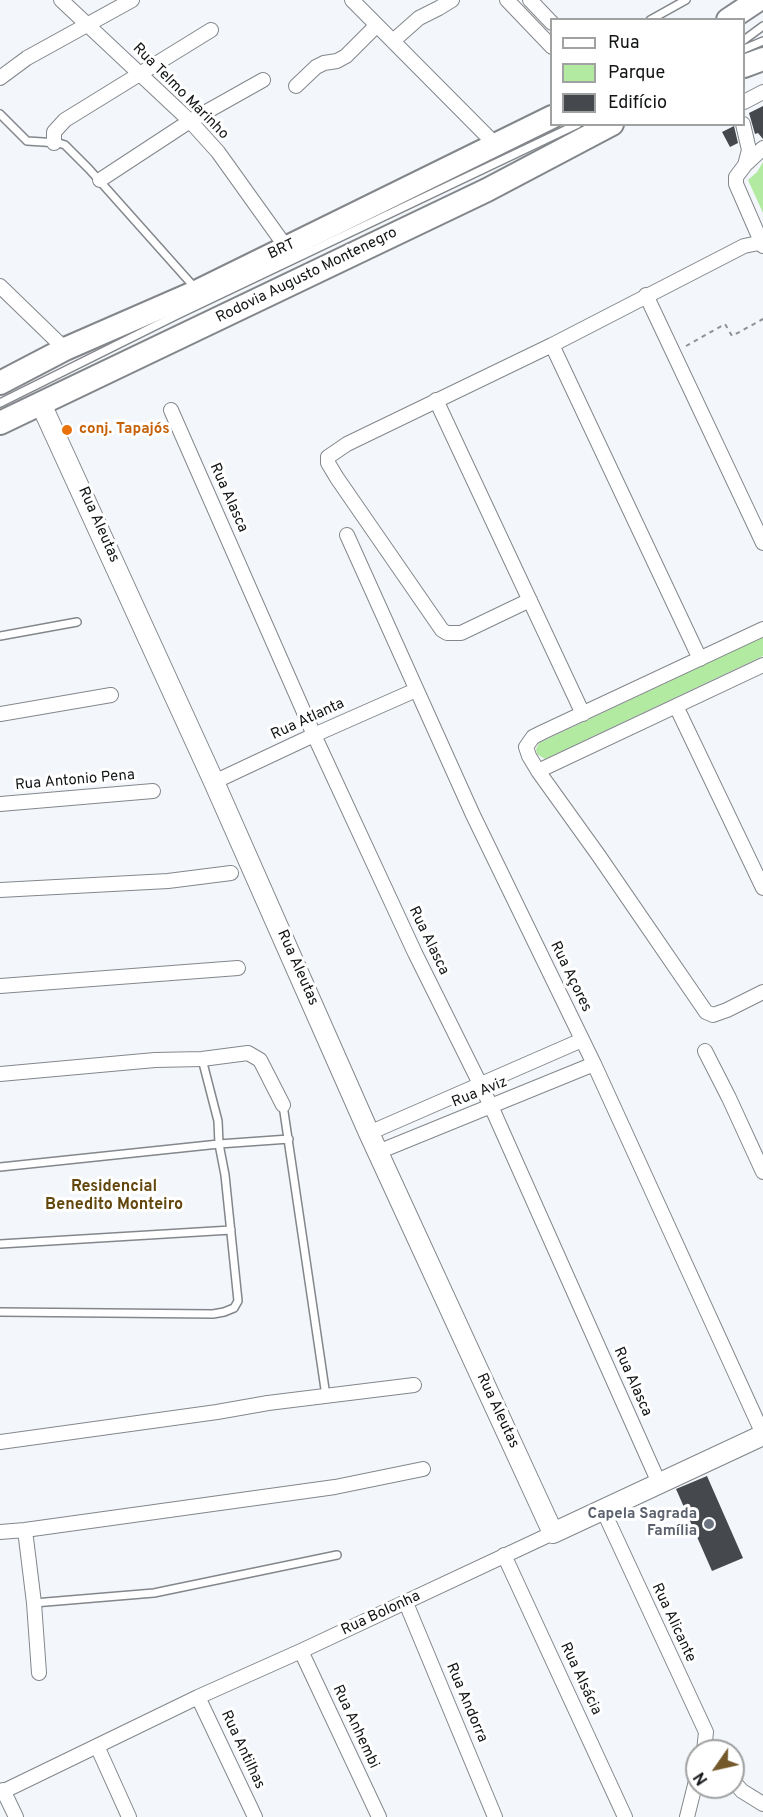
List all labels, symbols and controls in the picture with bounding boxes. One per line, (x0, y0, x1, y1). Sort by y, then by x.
legend (550, 18, 745, 126)
text: Rua (608, 32, 639, 55)
street label: Rua Telmo Marinho (128, 40, 232, 144)
text: Parque (608, 62, 665, 85)
text: Edifício (608, 92, 667, 115)
street label: Rodovia Augusto Montenegro (214, 224, 400, 328)
street label: BRT (265, 236, 299, 264)
place label: conj. Tapajós (79, 421, 170, 439)
marker: conj. Tapajós (60, 423, 74, 437)
street label: Rua Alasca (205, 461, 251, 535)
street label: Rua Aleutas (73, 484, 123, 566)
street label: Rua Atlanta (269, 695, 347, 745)
street label: Rua Antonio Pena (14, 767, 136, 795)
street label: Rua Alasca (404, 904, 452, 978)
street label: Rua Aleutas (272, 927, 322, 1009)
street label: Rua Açores (545, 939, 595, 1015)
street label: Rua Aviz (450, 1074, 510, 1112)
district label: Residencial Benedito Monteiro (45, 1178, 183, 1216)
street label: Rua Alasca (609, 1345, 655, 1419)
street label: Rua Aleutas (472, 1371, 522, 1451)
place label: Capela Sagrada Família (588, 1506, 697, 1541)
marker: Capela Sagrada Família (702, 1517, 716, 1531)
street label: Rua Alicante (647, 1581, 699, 1665)
street label: Rua Bolonha (339, 1588, 423, 1640)
street label: Rua Alsácia (555, 1640, 605, 1718)
street label: Rua Andorra (441, 1661, 491, 1745)
street label: Rua Anhembi (328, 1682, 382, 1772)
street label: Rua Antilhas (216, 1708, 268, 1792)
north arrow (685, 1739, 745, 1799)
text: N (690, 1768, 713, 1788)

